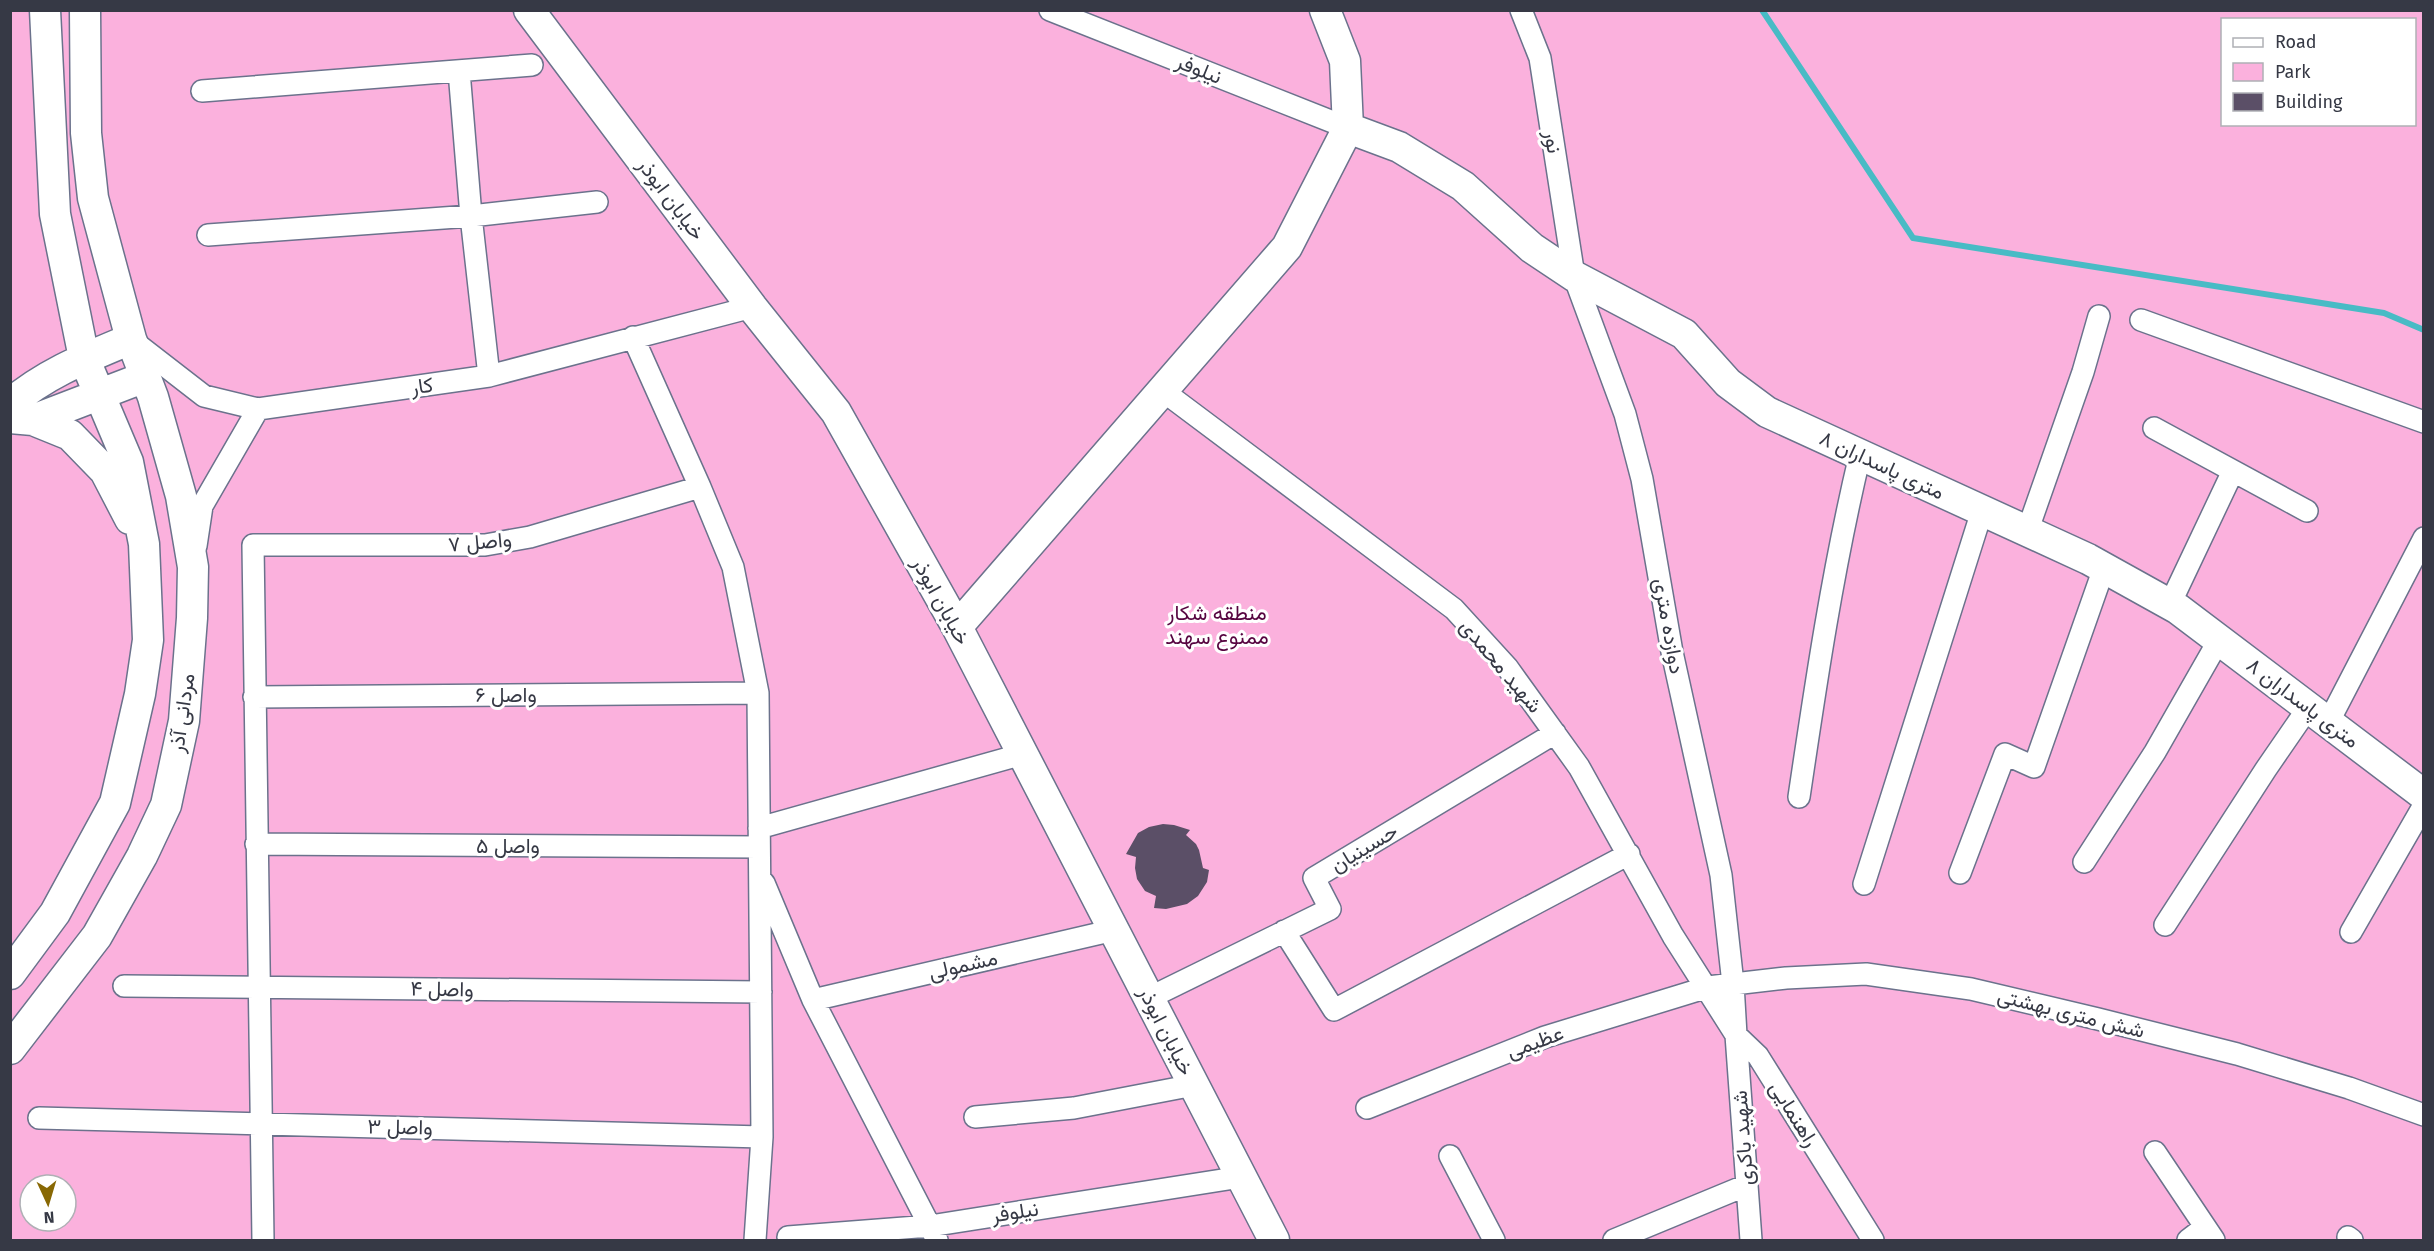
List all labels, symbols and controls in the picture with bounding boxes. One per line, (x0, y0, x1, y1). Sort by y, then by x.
legend (2221, 18, 2416, 126)
text: Road (2275, 31, 2317, 53)
street label: نیلوفر (1171, 48, 1226, 90)
text: Park (2275, 61, 2311, 83)
text: Building (2275, 91, 2343, 113)
street label: نور (1538, 128, 1568, 155)
street label: خیابان ابوذر (631, 152, 710, 245)
street label: کار (408, 372, 435, 401)
street label: ۸ متری پاسداران (1815, 425, 1948, 506)
street label: واصل ۷ (447, 526, 513, 558)
street label: خیابان ابوذر (906, 552, 976, 649)
street label: دوازده متری (1648, 576, 1690, 676)
park label: منطقه شکار ممنوع سهند (1165, 600, 1269, 651)
street label: شهید محمدی (1454, 614, 1548, 718)
street label: ۸ متری پاسداران (2241, 652, 2365, 755)
street label: مردانی آذر (163, 672, 200, 755)
street label: واصل ۶ (475, 682, 537, 708)
street label: حسینیان (1326, 818, 1402, 878)
street label: واصل ۵ (476, 833, 540, 859)
street label: مشمولی (926, 944, 1000, 986)
street label: واصل ۴ (410, 975, 474, 1003)
street label: خیابان ابوذر (1132, 981, 1199, 1080)
street label: شش متری بهشتی (1995, 982, 2147, 1044)
street label: عظیمی (1503, 1020, 1567, 1064)
street label: راهنمایی (1764, 1076, 1824, 1152)
street label: شهید باکری (1727, 1090, 1759, 1186)
street label: واصل ۳ (367, 1113, 433, 1141)
north arrow (18, 1173, 78, 1233)
street label: نیلوفر (989, 1195, 1040, 1229)
text: N (43, 1208, 55, 1227)

